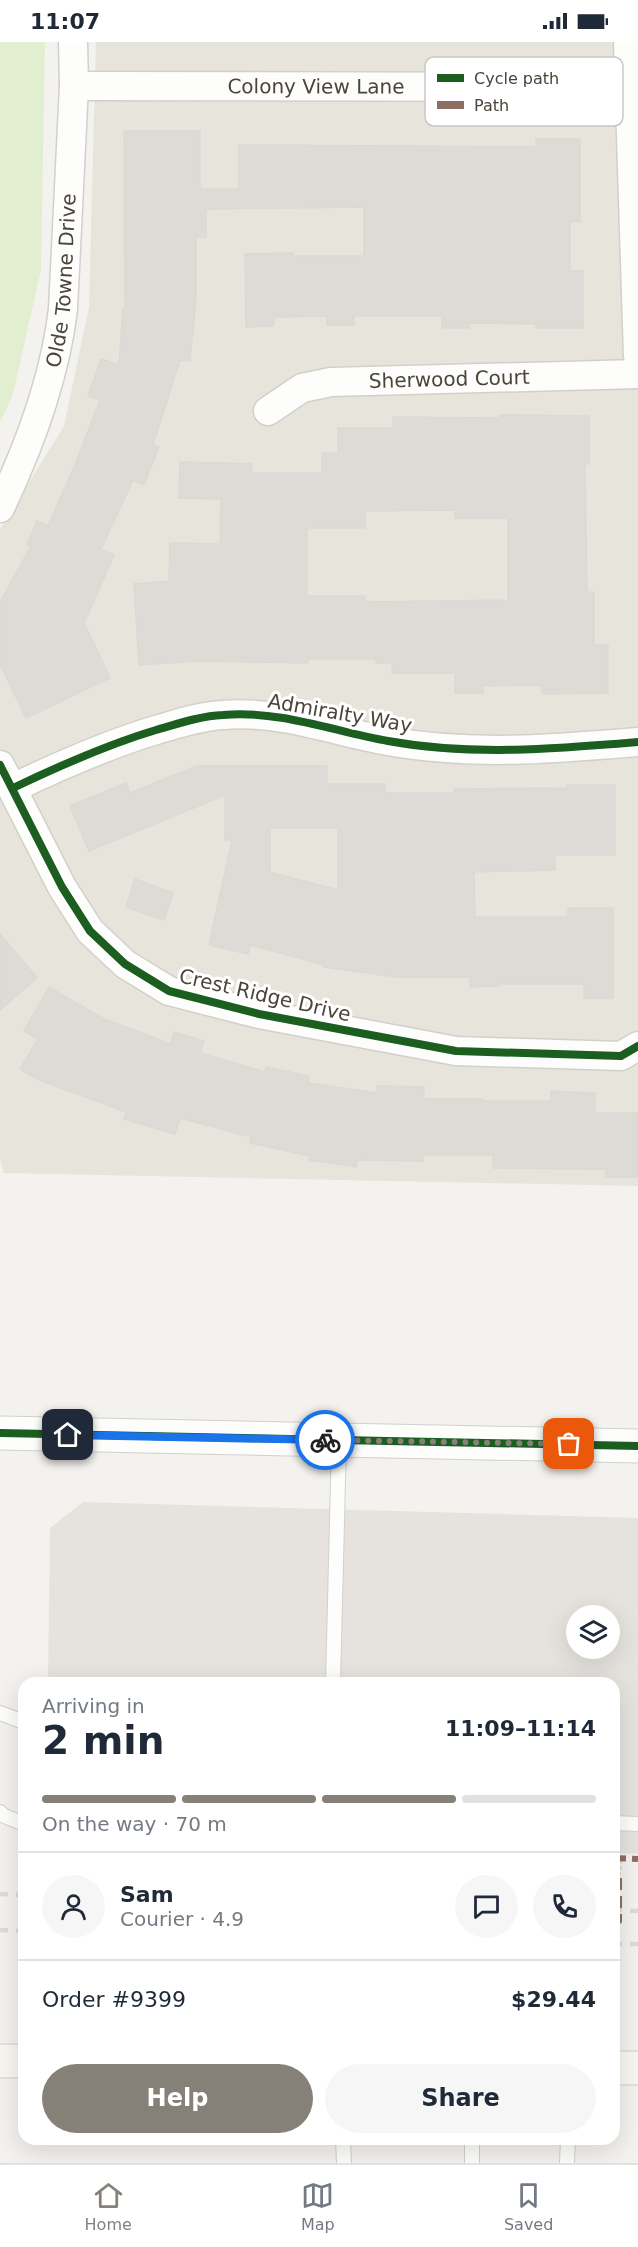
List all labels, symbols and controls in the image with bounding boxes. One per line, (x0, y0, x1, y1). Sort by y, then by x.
text: 11:07 (30, 9, 100, 34)
legend (425, 57, 623, 126)
text: Cycle path (474, 69, 559, 88)
street label: Colony View Lane (227, 74, 405, 99)
text: Path (474, 96, 509, 115)
street label: Olde Towne Drive (41, 193, 81, 370)
street label: Sherwood Court (369, 365, 530, 393)
street label: Admiralty Way (266, 689, 414, 737)
street label: Crest Ridge Drive (177, 964, 353, 1026)
pin (42, 1409, 93, 1460)
courier (295, 1410, 355, 1470)
icon: home (51, 1418, 84, 1451)
pin (543, 1418, 594, 1469)
icon: bike (309, 1424, 342, 1457)
icon: bag (552, 1427, 585, 1460)
map controls (566, 1605, 620, 1659)
button: layers (566, 1605, 620, 1659)
text: Arriving in (42, 1694, 145, 1718)
text: 11:09–11:14 (445, 1716, 596, 1741)
text: 2 min (42, 1718, 164, 1763)
text: On the way · 70 m (42, 1812, 227, 1836)
button: person (42, 1875, 105, 1938)
button: chat (455, 1875, 518, 1938)
button: phone (533, 1875, 596, 1938)
text: Sam (120, 1882, 174, 1907)
text: Courier · 4.9 (120, 1907, 244, 1931)
text: Order #9399 (42, 1987, 186, 2012)
text: $29.44 (511, 1987, 596, 2012)
button: Help (42, 2064, 313, 2133)
button: Share (325, 2064, 596, 2133)
tab: Home (85, 2179, 132, 2234)
tab: Map (301, 2179, 335, 2234)
tab: Saved (504, 2179, 553, 2234)

